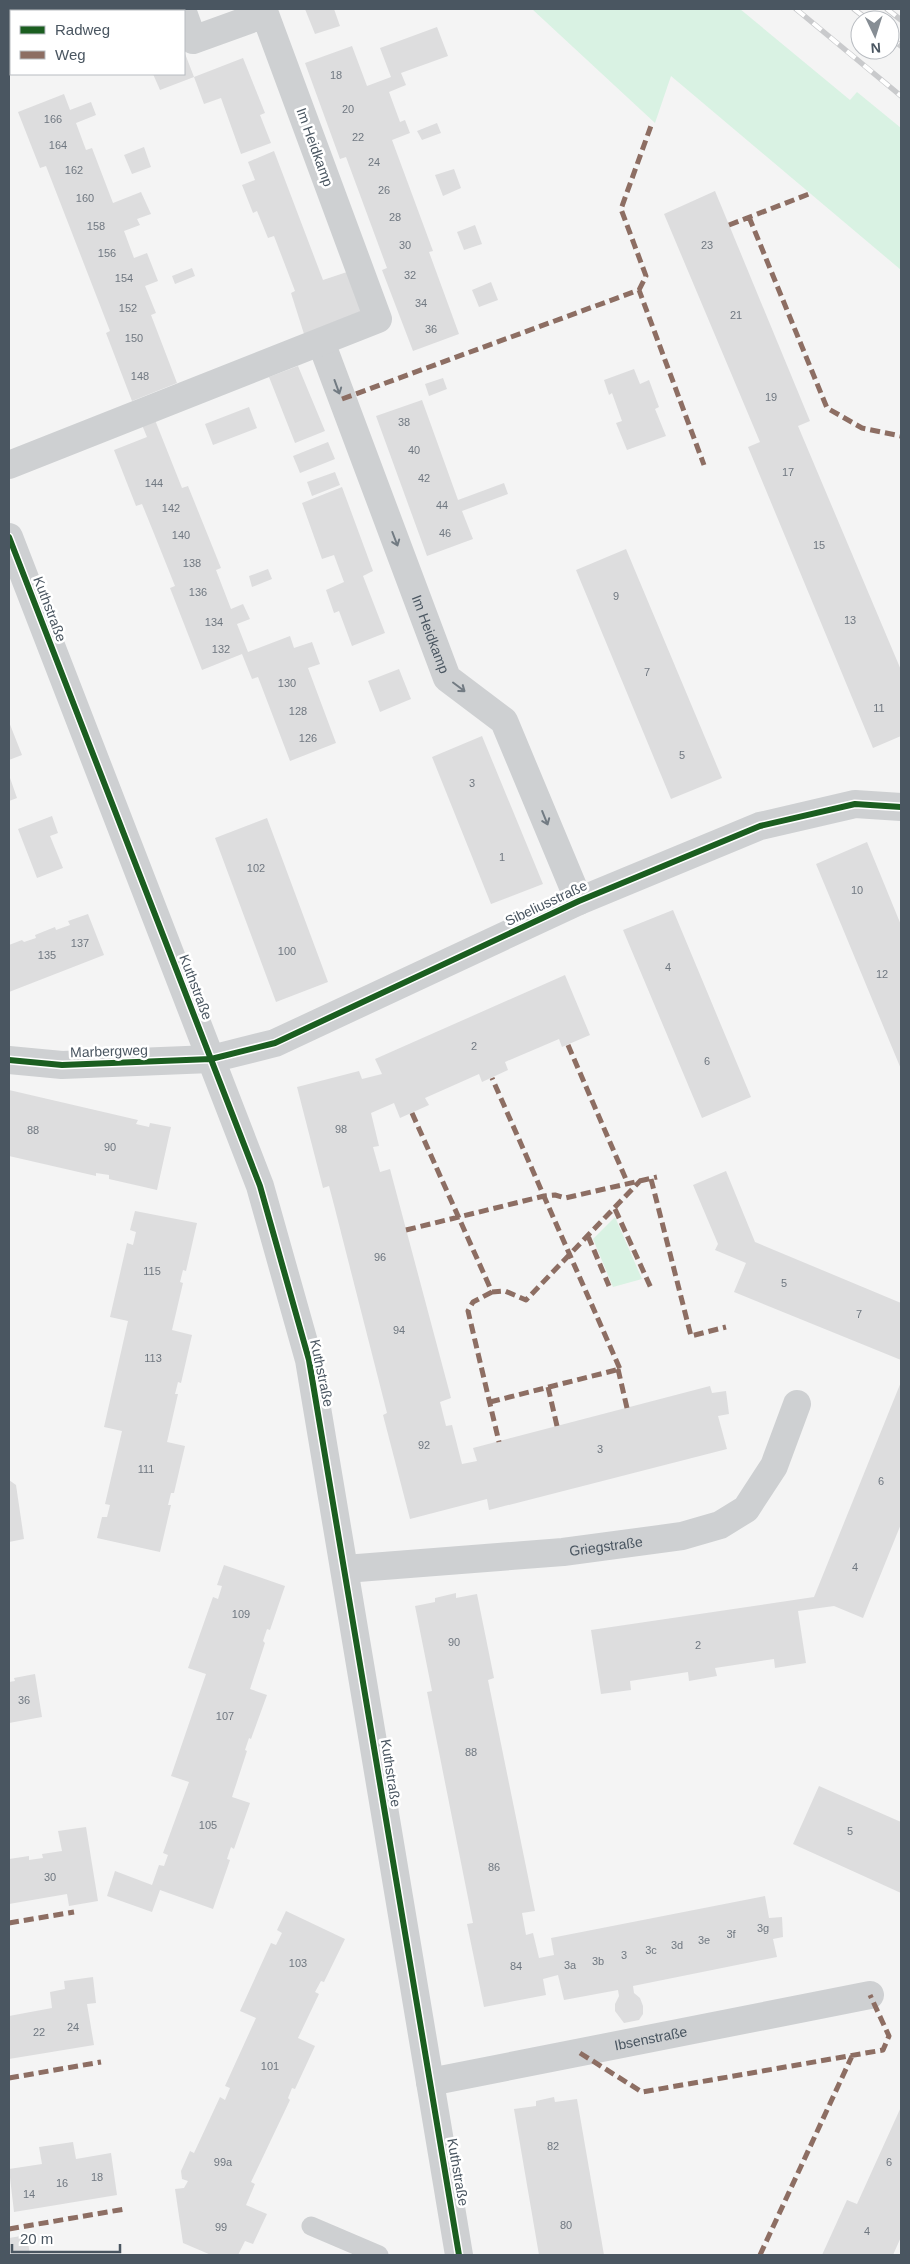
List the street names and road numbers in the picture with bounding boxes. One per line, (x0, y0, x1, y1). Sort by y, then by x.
street label: Im Heidkamp (293, 106, 337, 189)
street label: Kuthstraße (30, 574, 70, 644)
street label: Im Heidkamp (409, 593, 453, 676)
street label: Sibeliusstraße (502, 877, 590, 929)
street label: Kuthstraße (176, 952, 216, 1022)
street label: Marbergweg (70, 1042, 148, 1060)
street label: Kuthstraße (307, 1338, 337, 1408)
street label: Griegstraße (568, 1533, 644, 1559)
street label: Kuthstraße (378, 1738, 404, 1808)
street label: Ibsenstraße (613, 2023, 689, 2053)
street label: Kuthstraße (444, 2137, 472, 2207)

